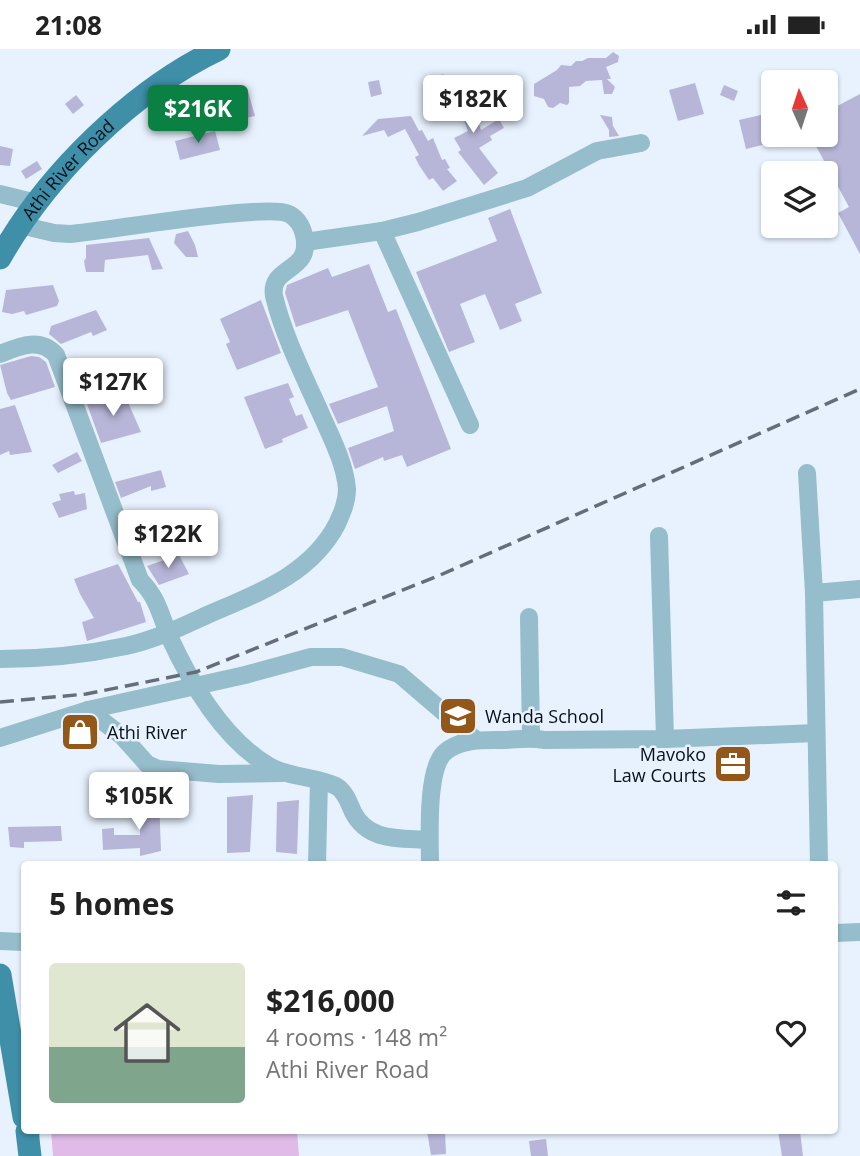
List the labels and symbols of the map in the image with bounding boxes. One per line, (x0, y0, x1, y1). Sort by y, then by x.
north arrow (761, 70, 838, 147)
pin: $182K (424, 76, 522, 135)
pin: $216K (149, 85, 247, 145)
street label: Athi River Road (16, 114, 119, 224)
pin: $127K (64, 359, 162, 418)
pin: $122K (119, 511, 217, 570)
school or university icon: Wanda School (437, 695, 479, 737)
place label: Wanda School (485, 704, 604, 728)
shop icon: Athi River (59, 711, 101, 753)
place label: Athi River (107, 720, 188, 744)
place label: Mavoko Law Courts (612, 742, 706, 787)
office icon: Mavoko Law Courts (712, 743, 754, 785)
pin: $105K (90, 773, 188, 832)

